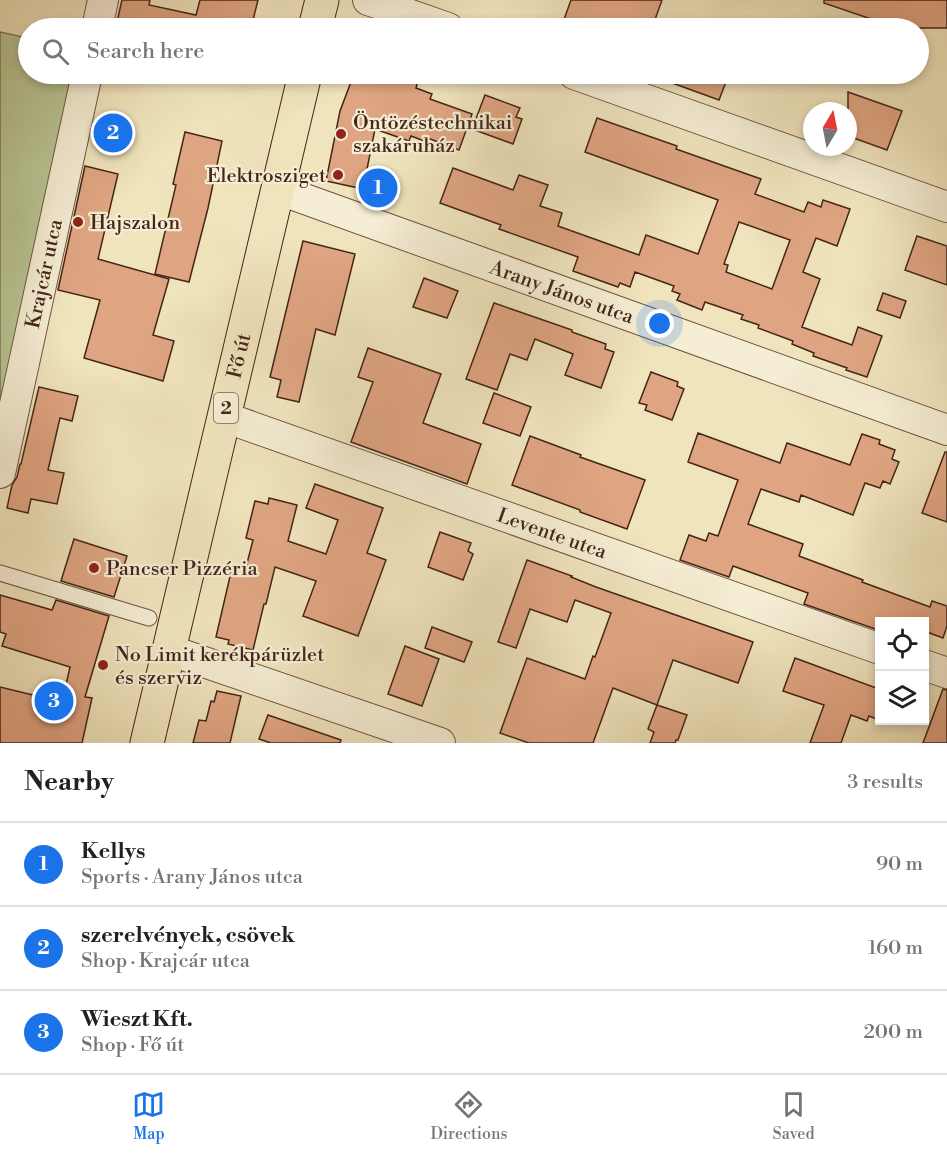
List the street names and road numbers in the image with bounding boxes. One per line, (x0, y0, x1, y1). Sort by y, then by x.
street label: Krajcár utca (21, 216, 69, 331)
street label: Arany János utca (485, 255, 638, 331)
street label: Fő út (223, 331, 257, 381)
road number: 2 (214, 393, 238, 423)
street label: Levente utca (493, 504, 611, 566)

